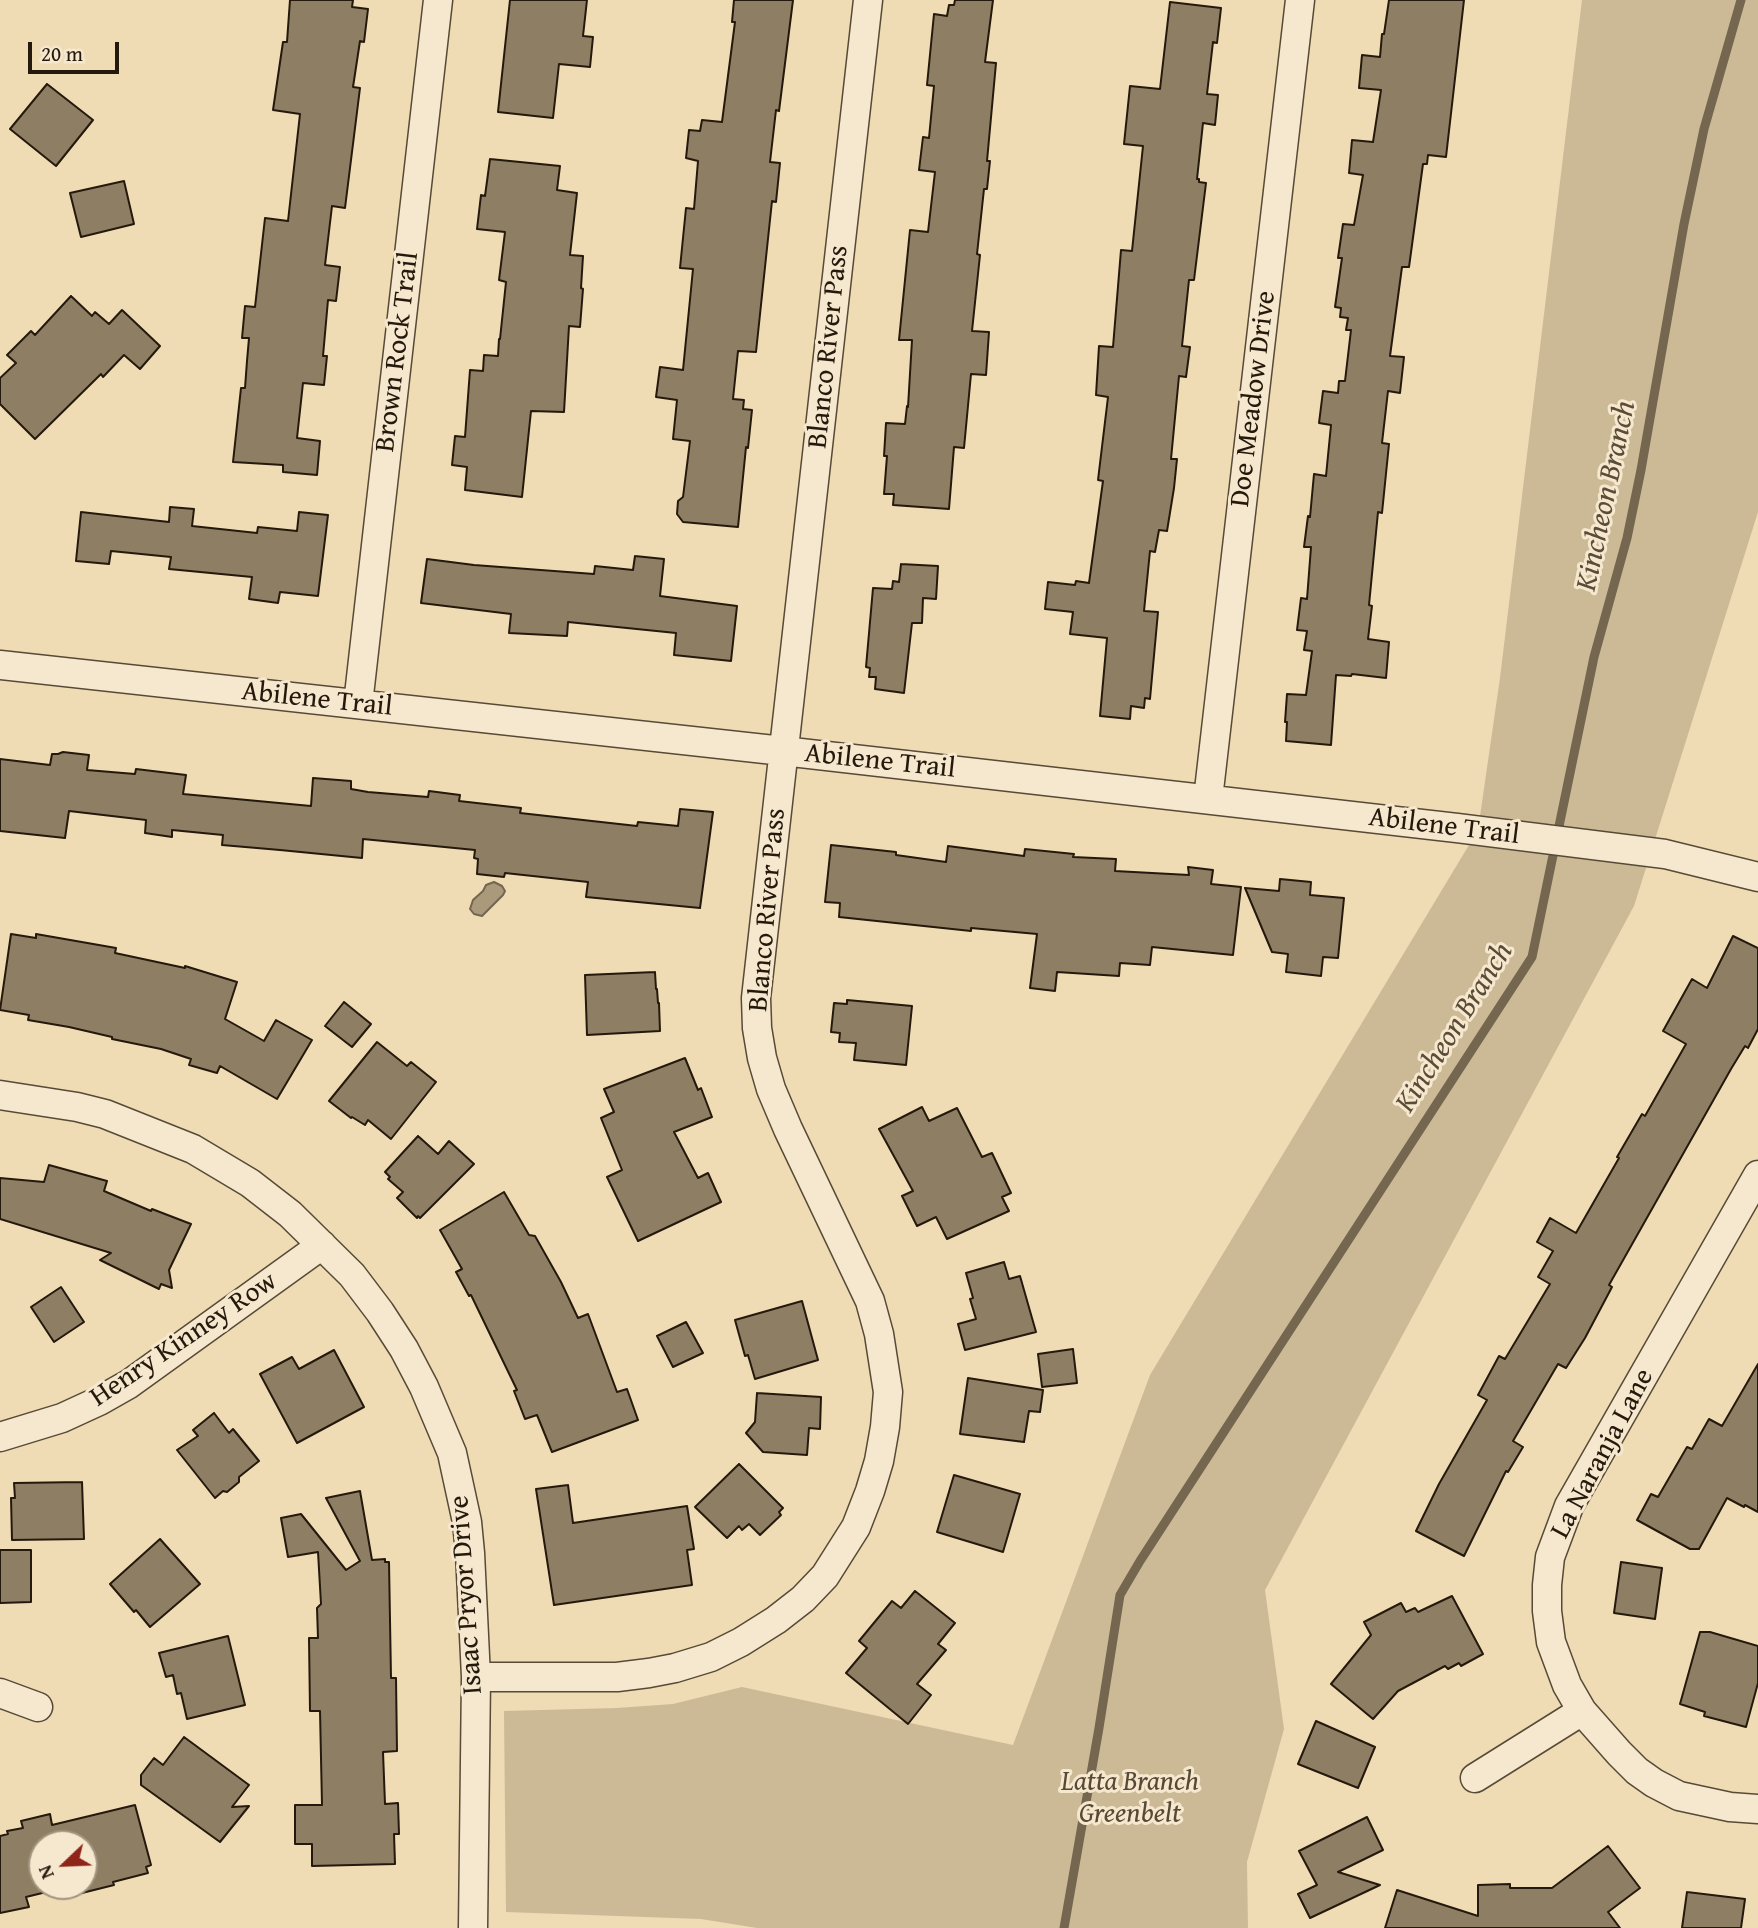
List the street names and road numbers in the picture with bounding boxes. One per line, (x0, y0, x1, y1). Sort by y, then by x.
street label: Blanco River Pass (802, 244, 856, 450)
street label: Brown Rock Trail (369, 250, 427, 454)
street label: Doe Meadow Drive (1224, 289, 1284, 509)
street label: Abilene Trail (240, 675, 394, 725)
street label: Abilene Trail (803, 737, 957, 787)
street label: Abilene Trail (1367, 801, 1521, 853)
street label: Blanco River Pass (742, 807, 794, 1013)
street label: Henry Kinney Row (84, 1265, 284, 1415)
street label: La Naranja Lane (1544, 1363, 1662, 1545)
street label: Isaac Pryor Drive (443, 1494, 491, 1696)

